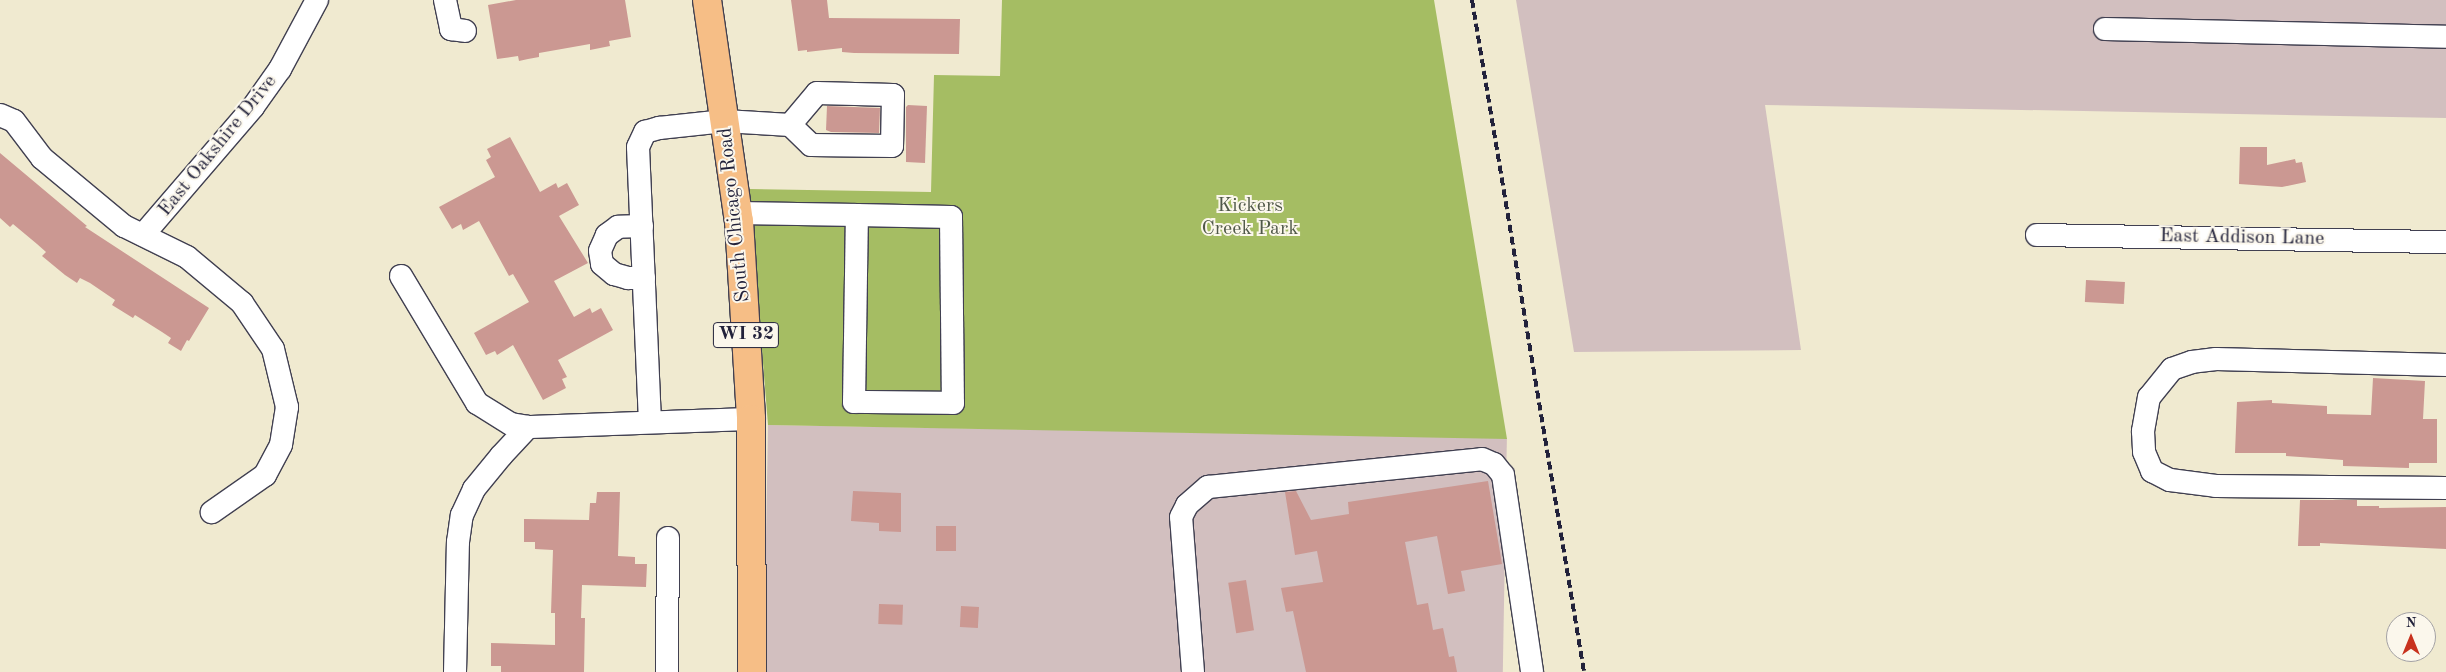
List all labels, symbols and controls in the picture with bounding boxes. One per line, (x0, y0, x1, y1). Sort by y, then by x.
street label: East Oakshire Drive (154, 70, 282, 222)
street label: South Chicago Road (714, 126, 756, 304)
park label: Kickers Creek Park (1201, 194, 1299, 241)
street label: East Addison Lane (2159, 225, 2325, 251)
road number: WI 32 (712, 318, 780, 352)
north arrow (2386, 612, 2436, 662)
text: N (2406, 616, 2416, 630)

